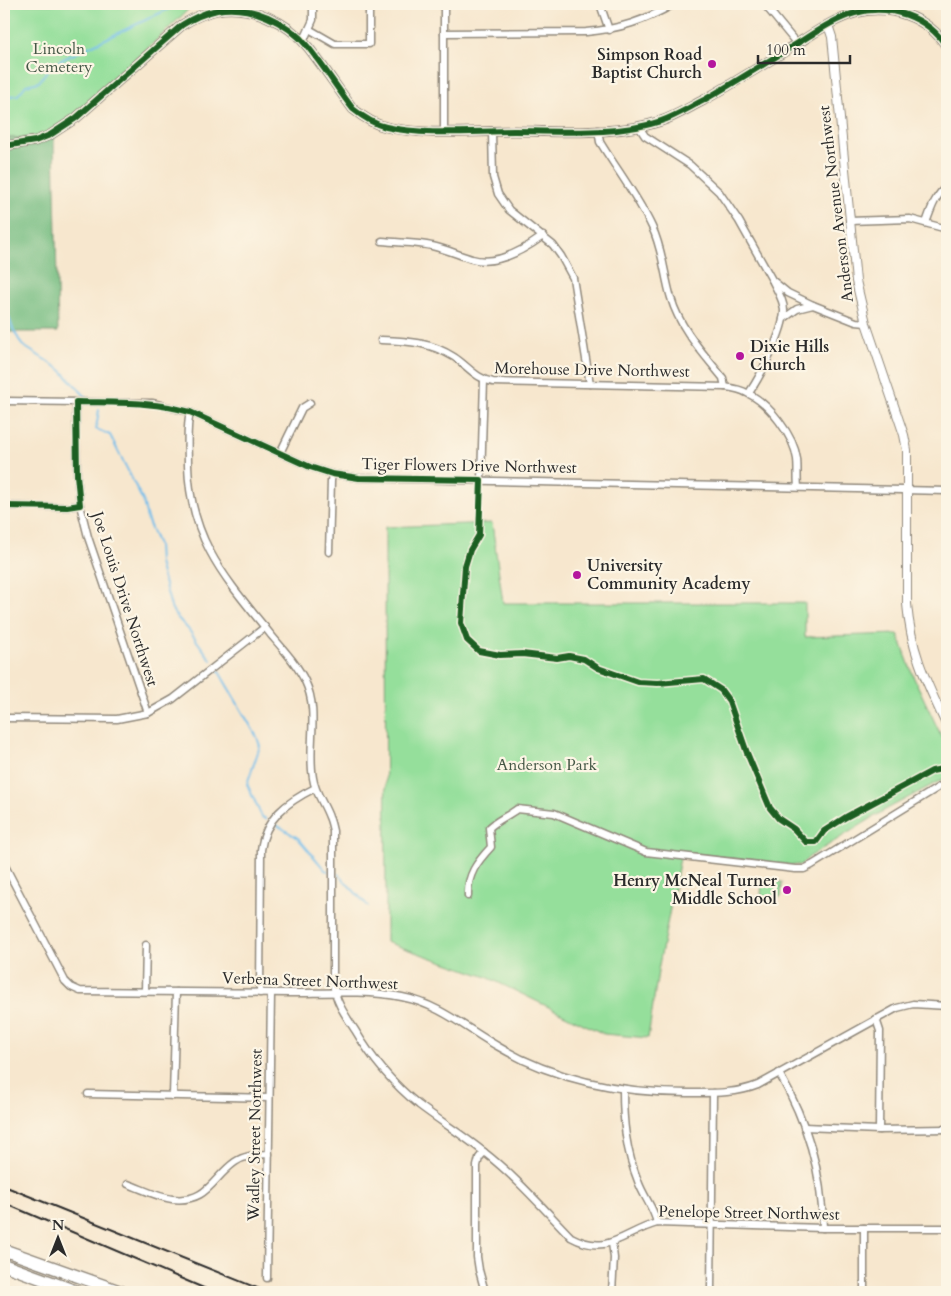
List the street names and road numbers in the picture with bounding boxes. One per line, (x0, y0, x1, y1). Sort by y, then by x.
street label: Anderson Avenue Northwest (813, 104, 859, 304)
street label: Morehouse Drive Northwest (494, 357, 690, 383)
street label: Tiger Flowers Drive Northwest (361, 453, 577, 479)
street label: Joe Louis Drive Northwest (86, 507, 164, 689)
street label: Verbena Street Northwest (222, 967, 398, 995)
street label: Wadley Street Northwest (242, 1049, 268, 1222)
street label: Penelope Street Northwest (658, 1200, 840, 1226)

